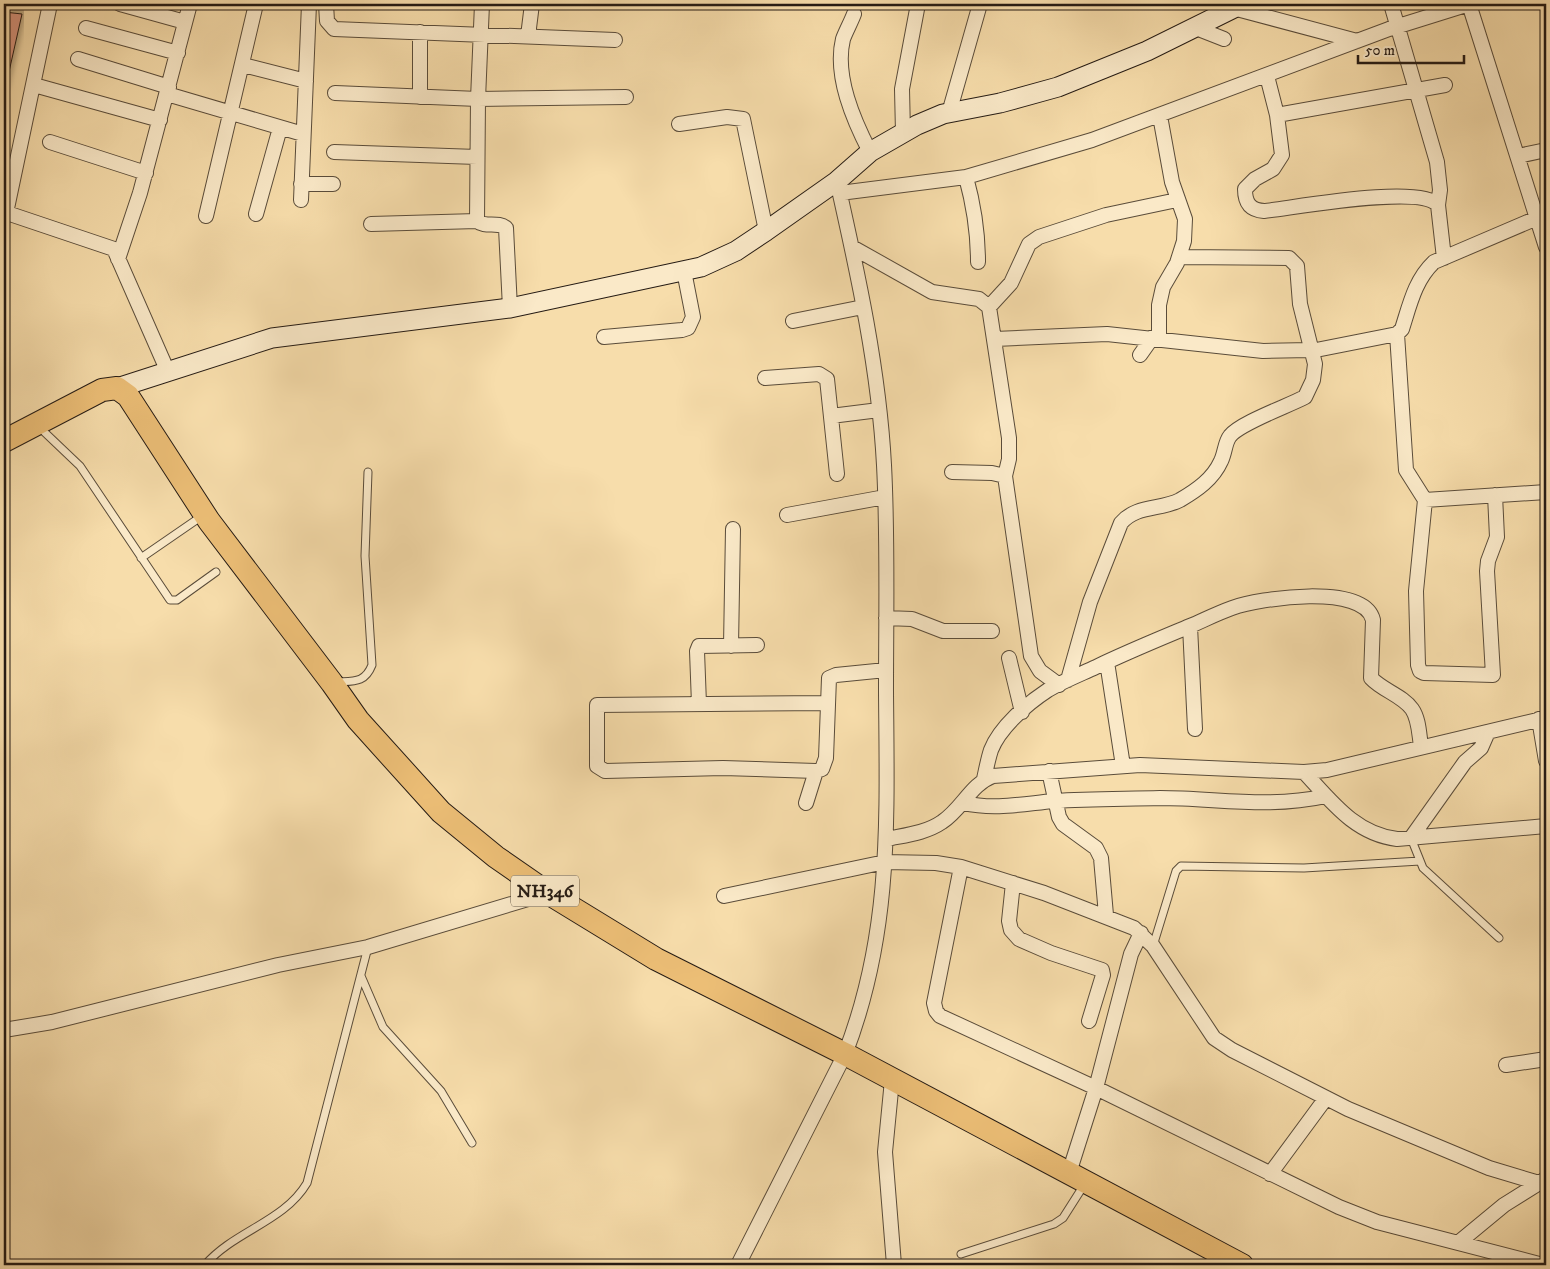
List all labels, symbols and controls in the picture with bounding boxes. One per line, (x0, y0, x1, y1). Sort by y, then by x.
scale bar (1358, 32, 1464, 64)
text: 50 m (1365, 41, 1395, 60)
road number: NH346 (511, 876, 579, 906)

